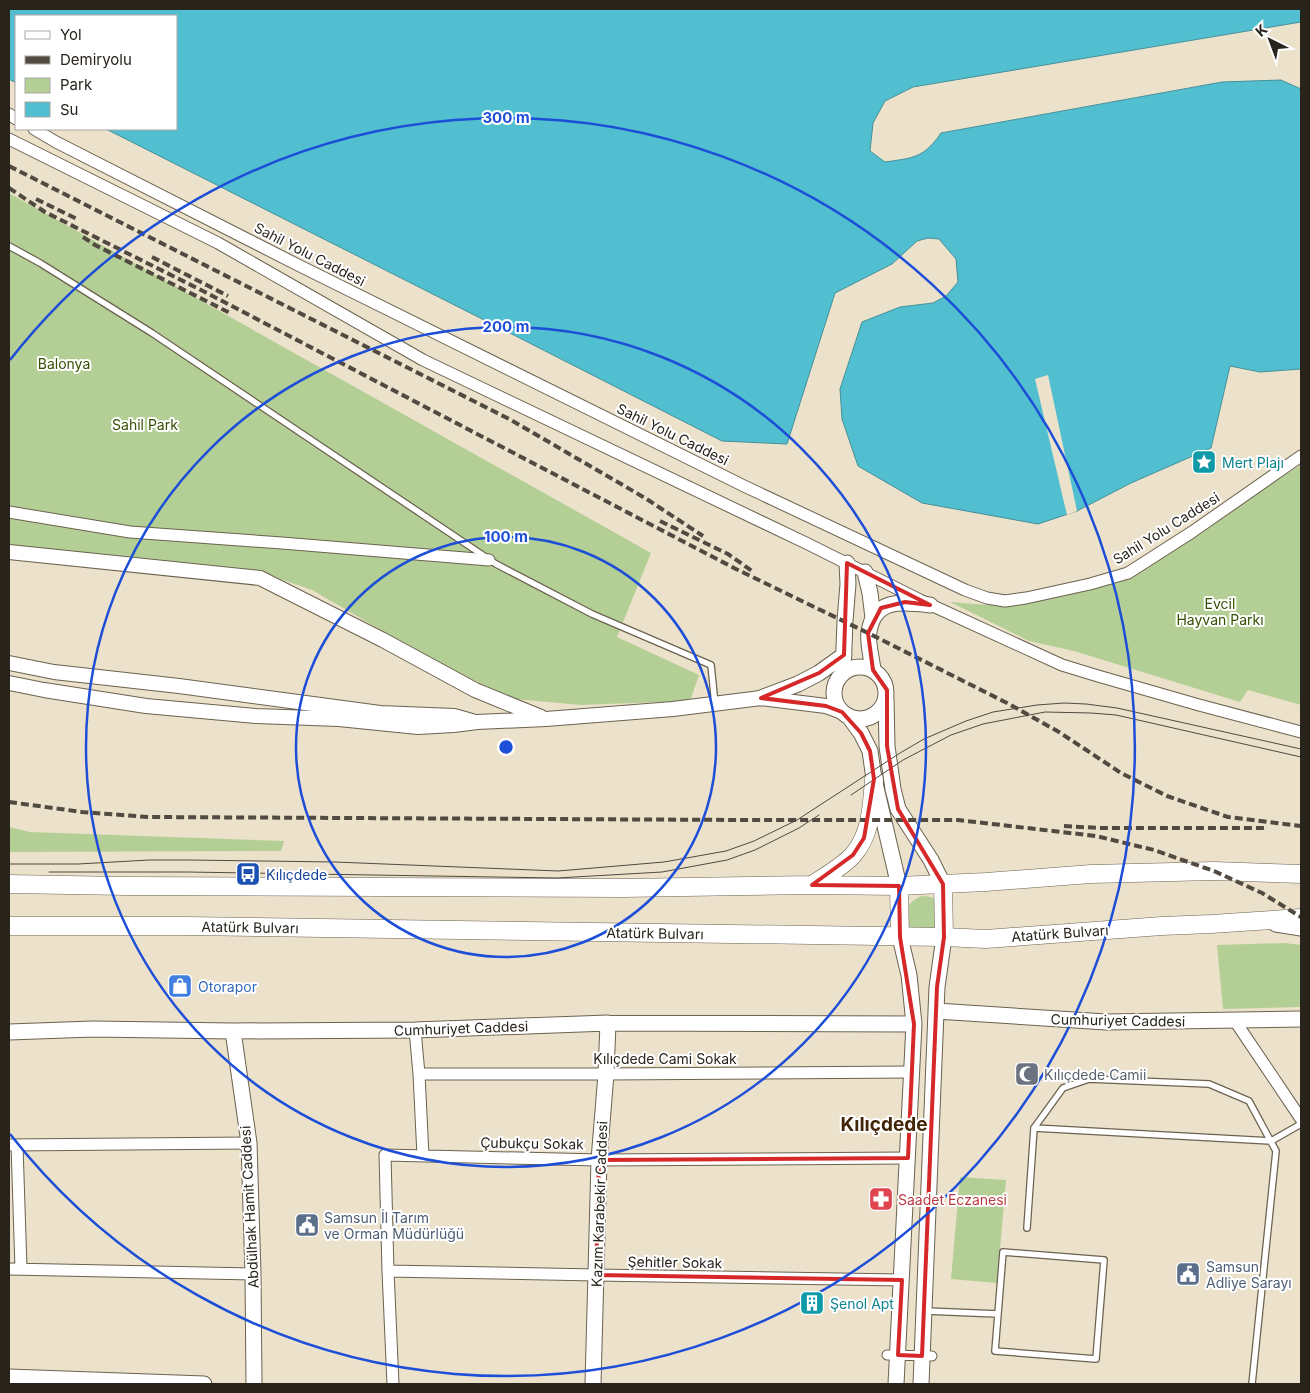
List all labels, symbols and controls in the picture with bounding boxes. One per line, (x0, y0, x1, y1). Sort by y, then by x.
legend (15, 15, 178, 130)
north arrow (1245, 15, 1295, 65)
text: K (1252, 20, 1270, 40)
text: Yol (60, 25, 82, 44)
text: Demiryolu (60, 50, 132, 69)
text: Park (60, 75, 93, 94)
text: Su (60, 100, 79, 119)
text: 300 m (482, 108, 530, 127)
street label: Sahil Yolu Caddesi (252, 219, 368, 289)
text: 200 m (483, 317, 529, 336)
park label: Balonya (38, 355, 90, 372)
street label: Sahil Yolu Caddesi (614, 400, 732, 468)
park label: Sahil Park (112, 416, 178, 433)
place icon: Mert Plajı (1191, 449, 1217, 475)
place label: Mert Plajı (1222, 454, 1284, 471)
street label: Sahil Yolu Caddesi (1110, 488, 1222, 568)
text: 100 m (484, 527, 528, 546)
park label: Evcil Hayvan Parkı (1176, 595, 1264, 628)
centre of rings (497, 738, 515, 756)
bus stop icon: Kılıçdede (235, 861, 261, 887)
place label: Kılıçdede (266, 866, 327, 883)
street label: Atatürk Bulvarı (201, 918, 299, 936)
street label: Atatürk Bulvarı (1011, 921, 1109, 945)
street label: Atatürk Bulvarı (606, 924, 704, 942)
shop icon: Otorapor (167, 973, 193, 999)
place label: Otorapor (198, 978, 257, 995)
street label: Cumhuriyet Caddesi (1051, 1010, 1185, 1030)
street label: Cumhuriyet Caddesi (393, 1017, 529, 1039)
street label: Kılıçdede Cami Sokak (593, 1050, 737, 1067)
mosque icon: Kılıçdede Camii (1014, 1061, 1040, 1087)
place label: Kılıçdede Camii (1044, 1066, 1146, 1083)
district label: Kılıçdede (840, 1113, 928, 1136)
street label: Kazım Karabekir Caddesi (588, 1121, 610, 1287)
street label: Abdülhak Hamit Caddesi (236, 1125, 262, 1289)
street label: Çubukçu Sokak (480, 1134, 584, 1152)
pharmacy icon: Saadet Eczanesi (868, 1186, 894, 1212)
place label: Saadet Eczanesi (898, 1191, 1007, 1208)
place label: Samsun İl Tarım ve Orman Müdürlüğü (324, 1209, 464, 1242)
public building icon: Samsun İl Tarım ve Orman Müdürlüğü (294, 1212, 320, 1238)
street label: Şehitler Sokak (627, 1253, 723, 1271)
place label: Samsun Adliye Sarayı (1206, 1258, 1292, 1291)
public building icon: Samsun Adliye Sarayı (1175, 1261, 1201, 1287)
building icon: Şenol Apt (799, 1290, 825, 1316)
place label: Şenol Apt (830, 1295, 894, 1312)

